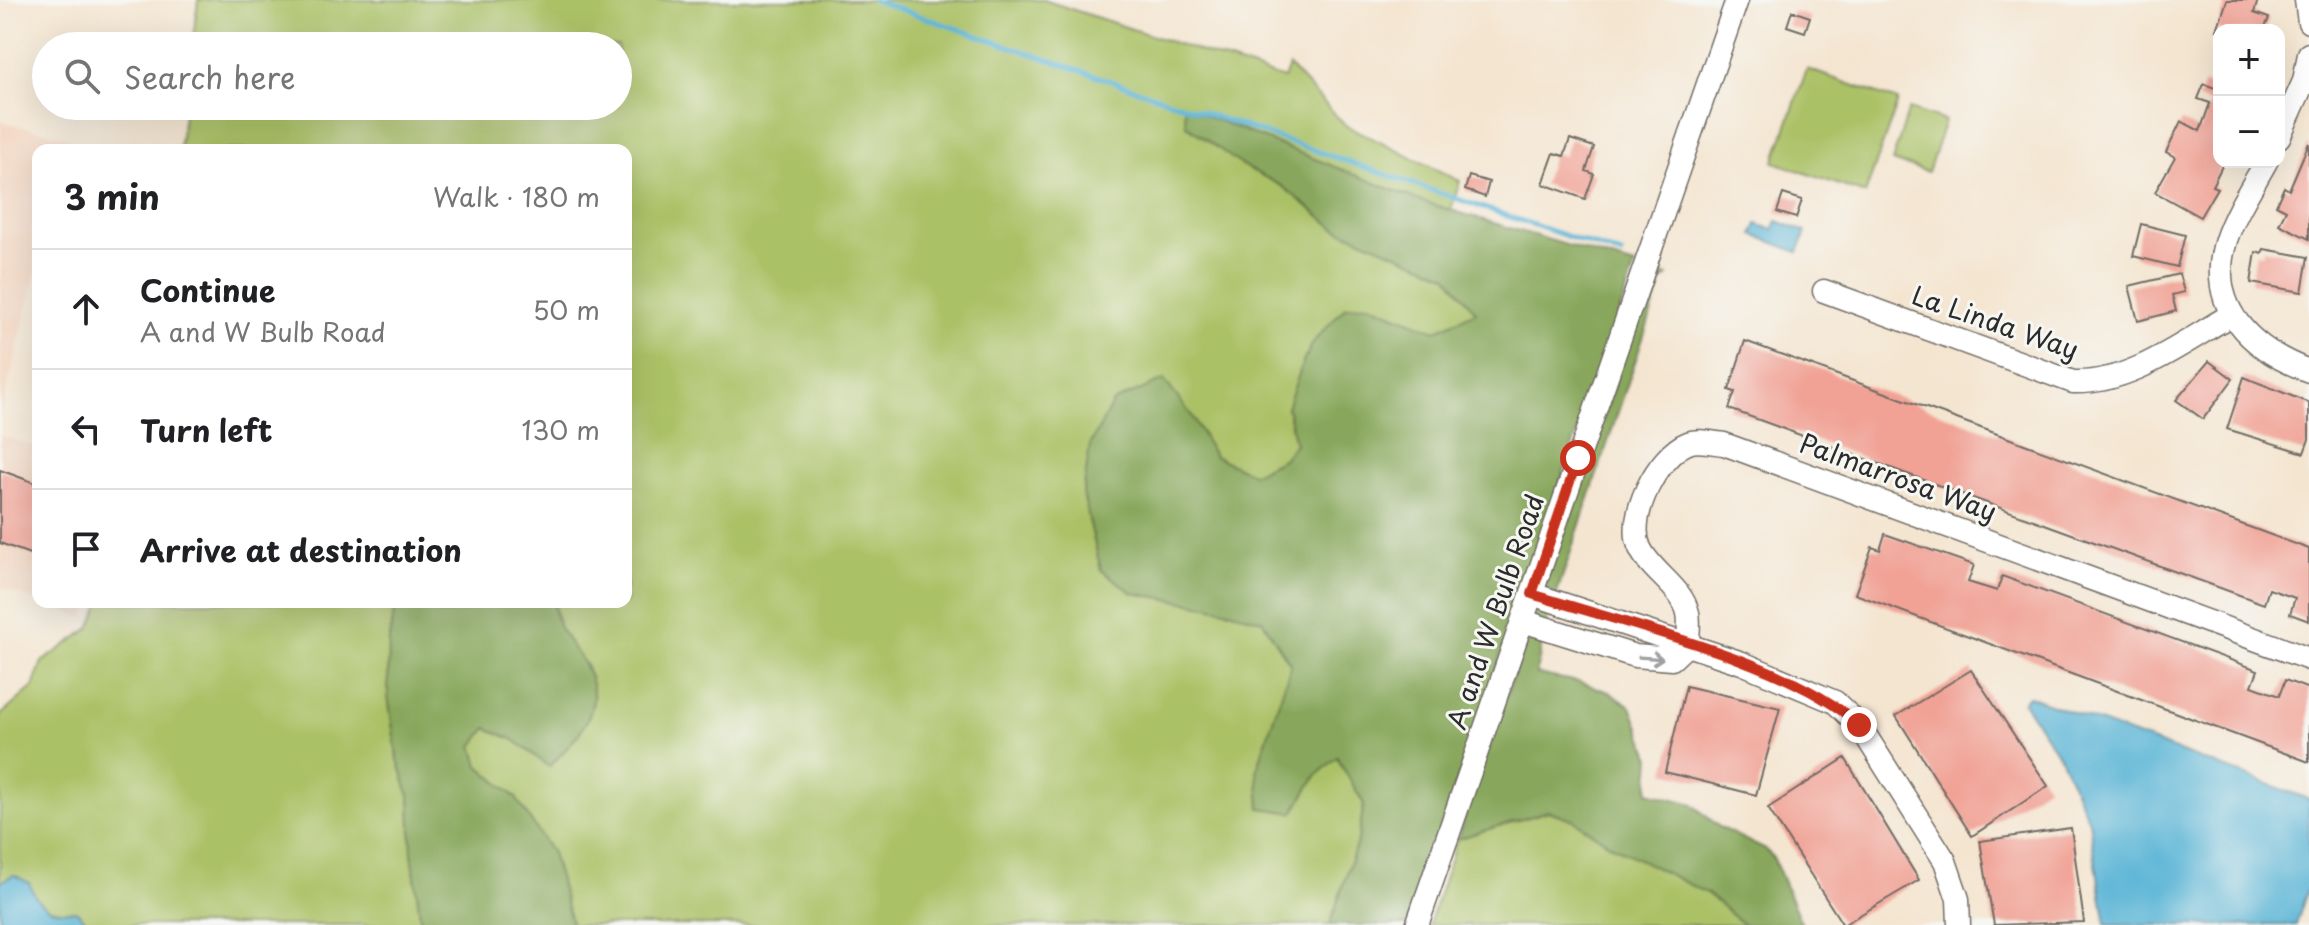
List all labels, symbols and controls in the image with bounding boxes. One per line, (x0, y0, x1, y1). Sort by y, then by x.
map controls (2213, 24, 2285, 168)
button: + (2213, 24, 2285, 96)
search box (32, 32, 632, 120)
icon: search (60, 54, 104, 98)
text: Search here (124, 54, 296, 99)
button: − (2213, 96, 2285, 168)
text: 3 min (64, 170, 160, 222)
text: Walk · 180 m (433, 177, 600, 216)
text: Continue (140, 267, 275, 312)
street label: La Linda Way (1907, 275, 2084, 368)
icon: ahead (64, 287, 108, 331)
text: 50 m (533, 290, 600, 329)
text: A and W Bulb Road (140, 312, 386, 351)
icon: left (64, 407, 108, 451)
text: Turn left (140, 407, 272, 452)
text: 130 m (521, 410, 600, 449)
street label: Palmarrosa Way (1795, 423, 2002, 530)
route start (1560, 440, 1596, 476)
street label: A and W Bulb Road (1436, 489, 1553, 734)
icon: arrive (64, 527, 108, 571)
text: Arrive at destination (140, 527, 462, 572)
one-way arrow (1637, 651, 1664, 666)
route end (1841, 707, 1877, 743)

